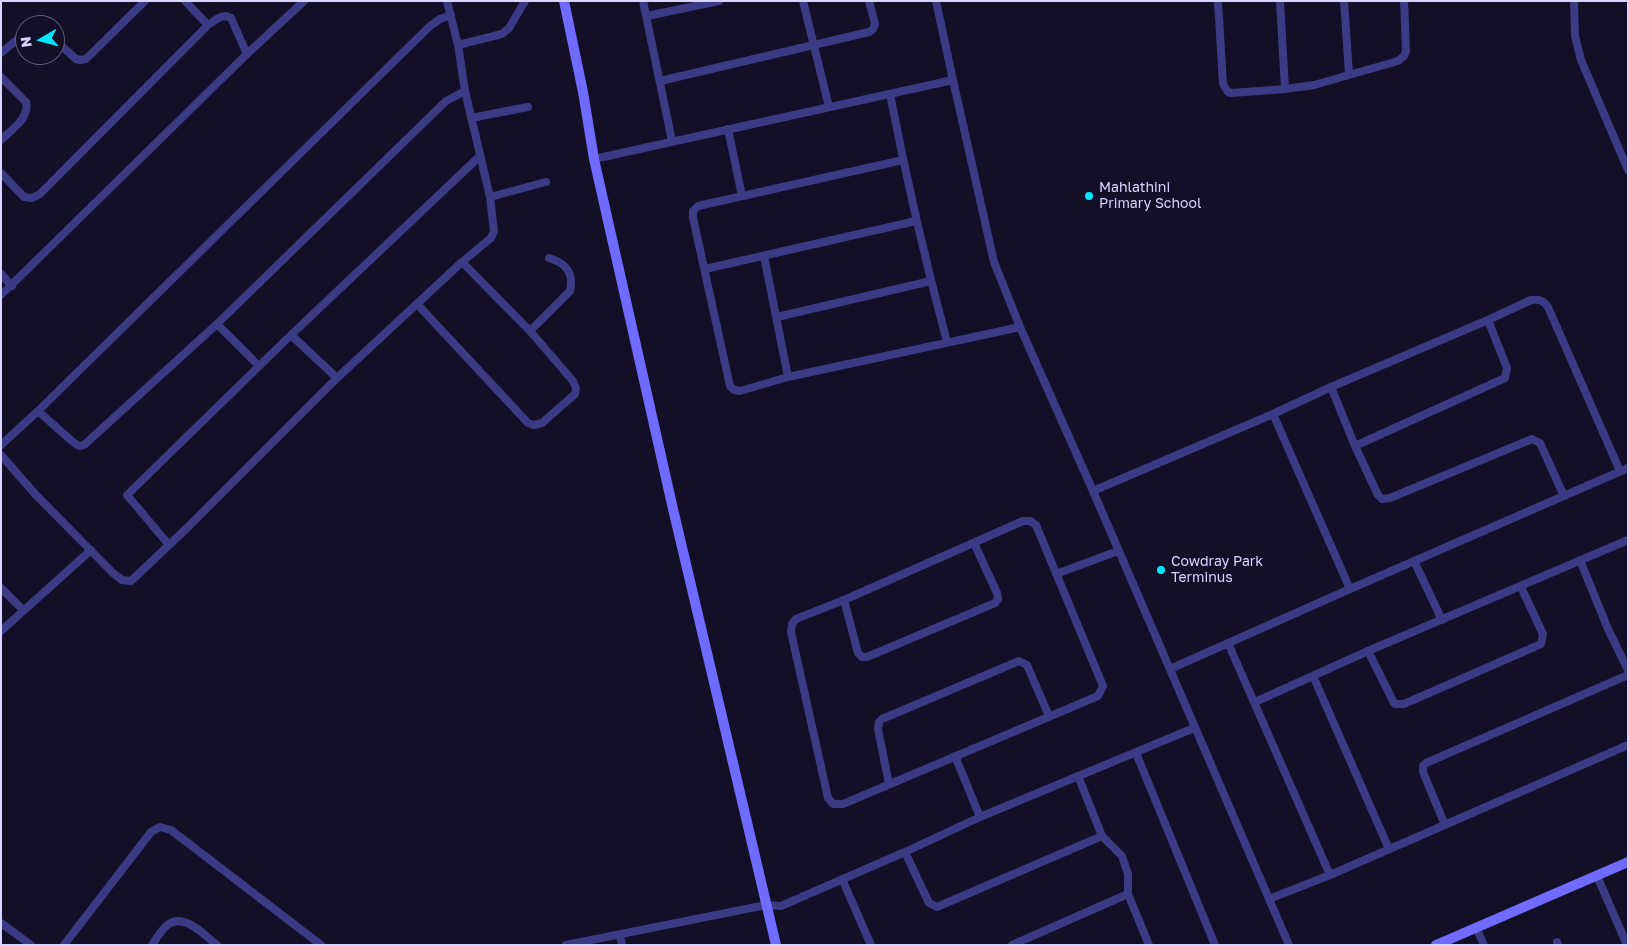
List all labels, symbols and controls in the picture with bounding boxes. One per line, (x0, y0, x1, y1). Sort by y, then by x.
north arrow (15, 15, 65, 65)
text: N (16, 36, 35, 48)
place label: Mahlathini Primary School (1099, 180, 1201, 212)
marker: Mahlathini Primary School (1083, 190, 1095, 202)
place label: Cowdray Park Terminus (1171, 554, 1263, 586)
marker: Cowdray Park Terminus (1155, 564, 1167, 576)

